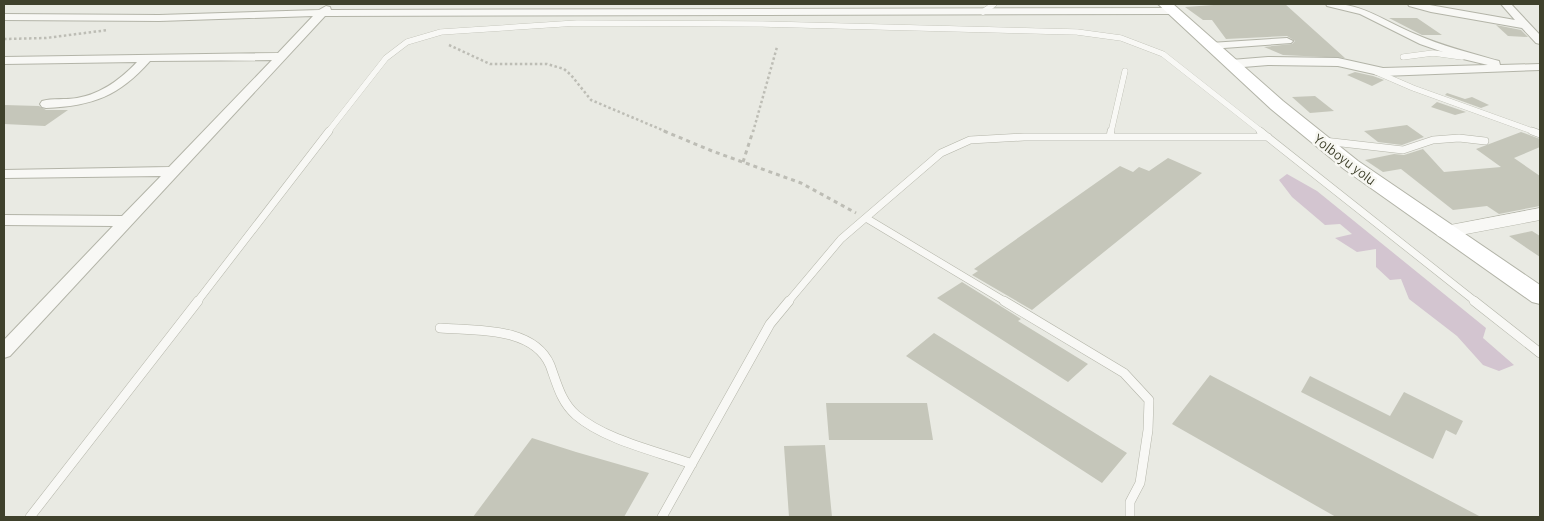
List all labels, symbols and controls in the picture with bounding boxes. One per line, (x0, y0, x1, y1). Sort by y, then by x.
street label: Yolboyu yolu (1310, 130, 1380, 188)

